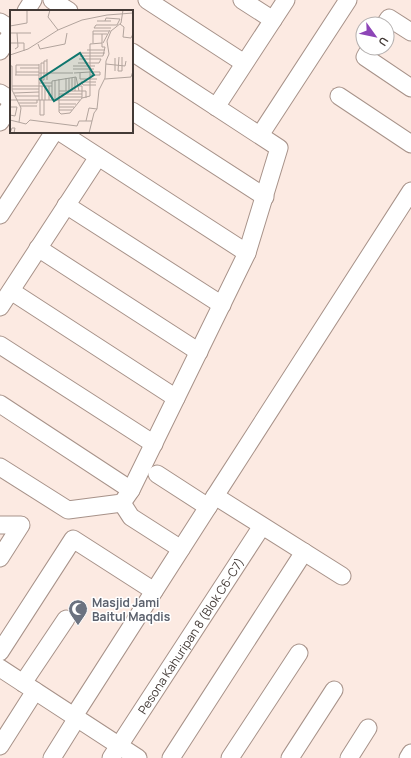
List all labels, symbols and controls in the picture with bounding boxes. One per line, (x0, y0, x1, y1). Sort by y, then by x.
inset map (10, 10, 133, 133)
north arrow (355, 16, 395, 56)
text: U (375, 34, 392, 49)
street label: Pesona Kahuripan 8 (Blok C6-C7) (133, 554, 248, 717)
place label: Masjid Jami Baitul Maqdis (92, 594, 171, 625)
mosque icon: Masjid Jami Baitul Maqdis (67, 598, 89, 626)

